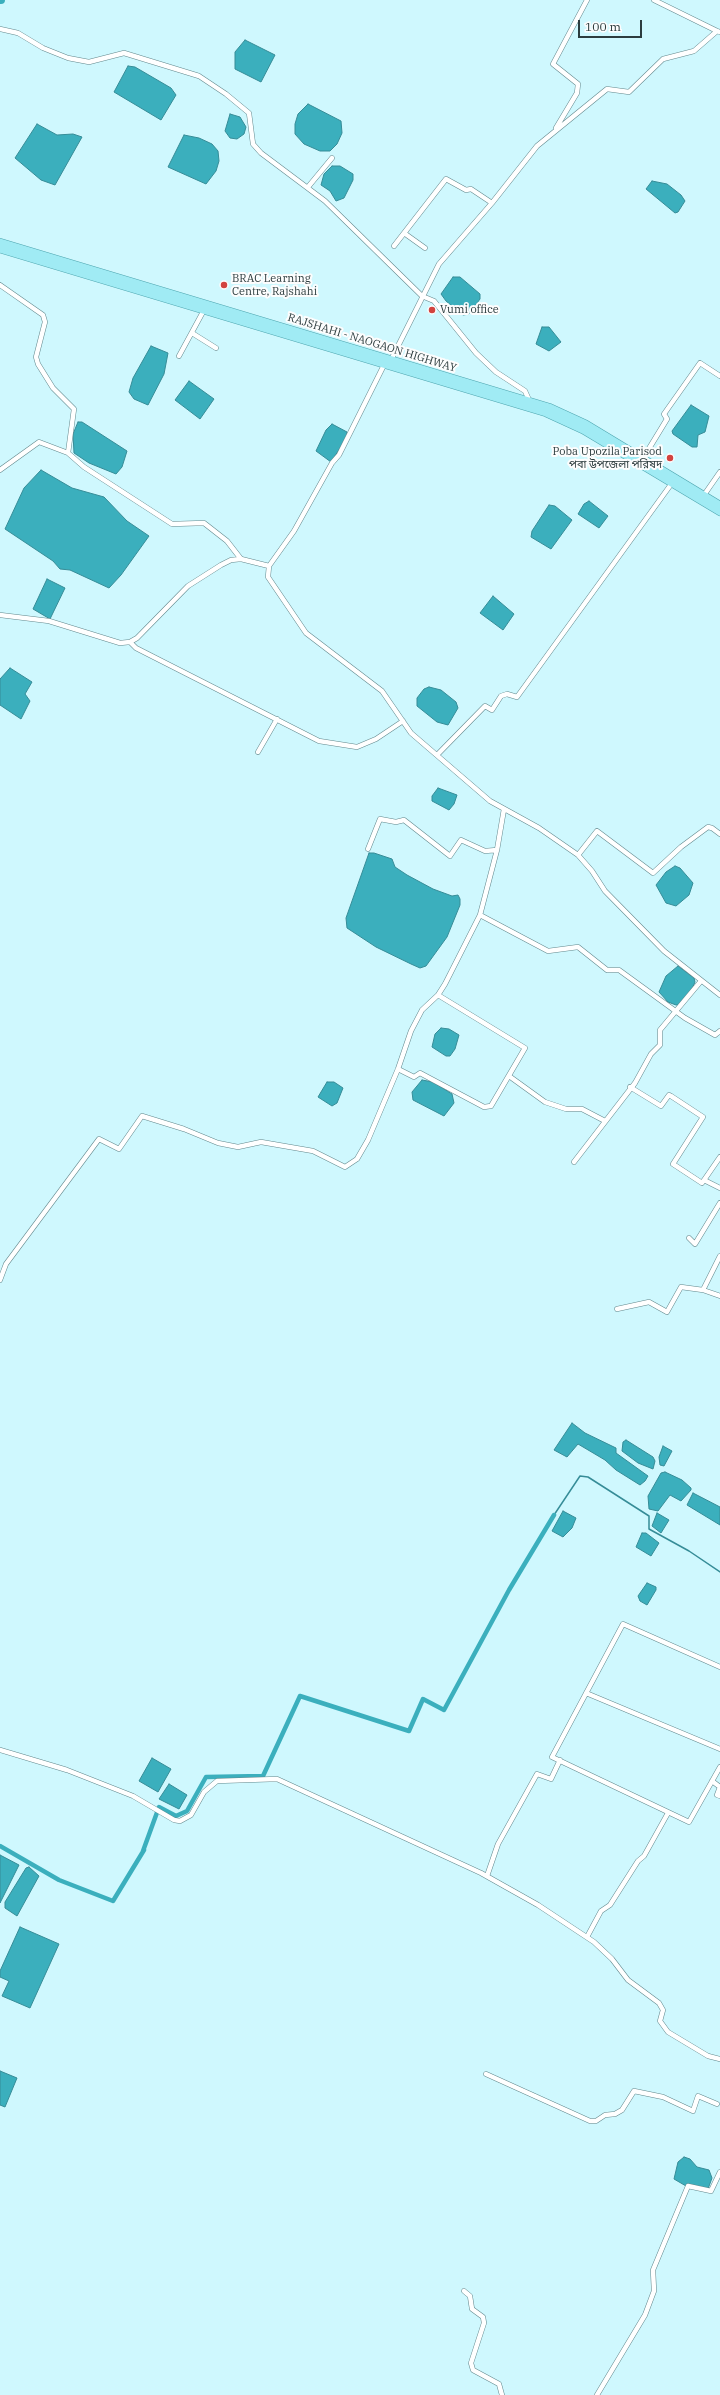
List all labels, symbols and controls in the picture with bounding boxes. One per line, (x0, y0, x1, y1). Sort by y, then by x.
scale bar (580, 12, 644, 38)
text: 100 m (585, 19, 621, 34)
place label: BRAC Learning Centre, Rajshahi (232, 272, 317, 298)
marker: BRAC Learning Centre, Rajshahi (219, 280, 229, 290)
place label: Vumi office (440, 303, 499, 317)
marker: Vumi office (427, 305, 437, 315)
street label: RAJSHAHI - NAOGAON HIGHWAY (286, 311, 458, 375)
place label: Poba Upozila Parisod পবা উপজেলা পরিষদ (553, 445, 662, 471)
marker: Poba Upozila Parisod পবা উপজেলা পরিষদ (665, 453, 675, 463)

